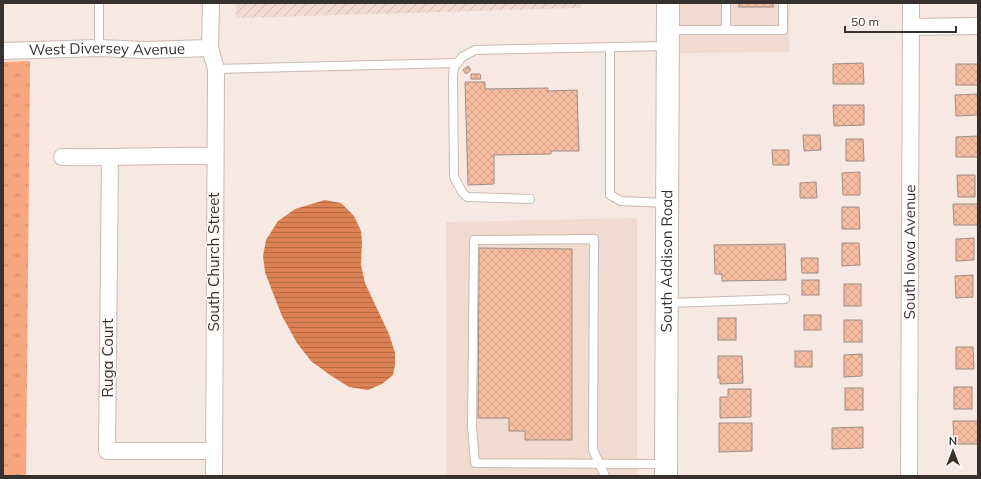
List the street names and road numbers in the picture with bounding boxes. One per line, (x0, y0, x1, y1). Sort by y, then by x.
street label: West Diversey Avenue (28, 38, 185, 59)
street label: South Iowa Avenue (900, 184, 919, 320)
street label: South Addison Road (657, 190, 676, 332)
street label: South Church Street (204, 192, 223, 332)
street label: Ruga Court (98, 318, 117, 398)

